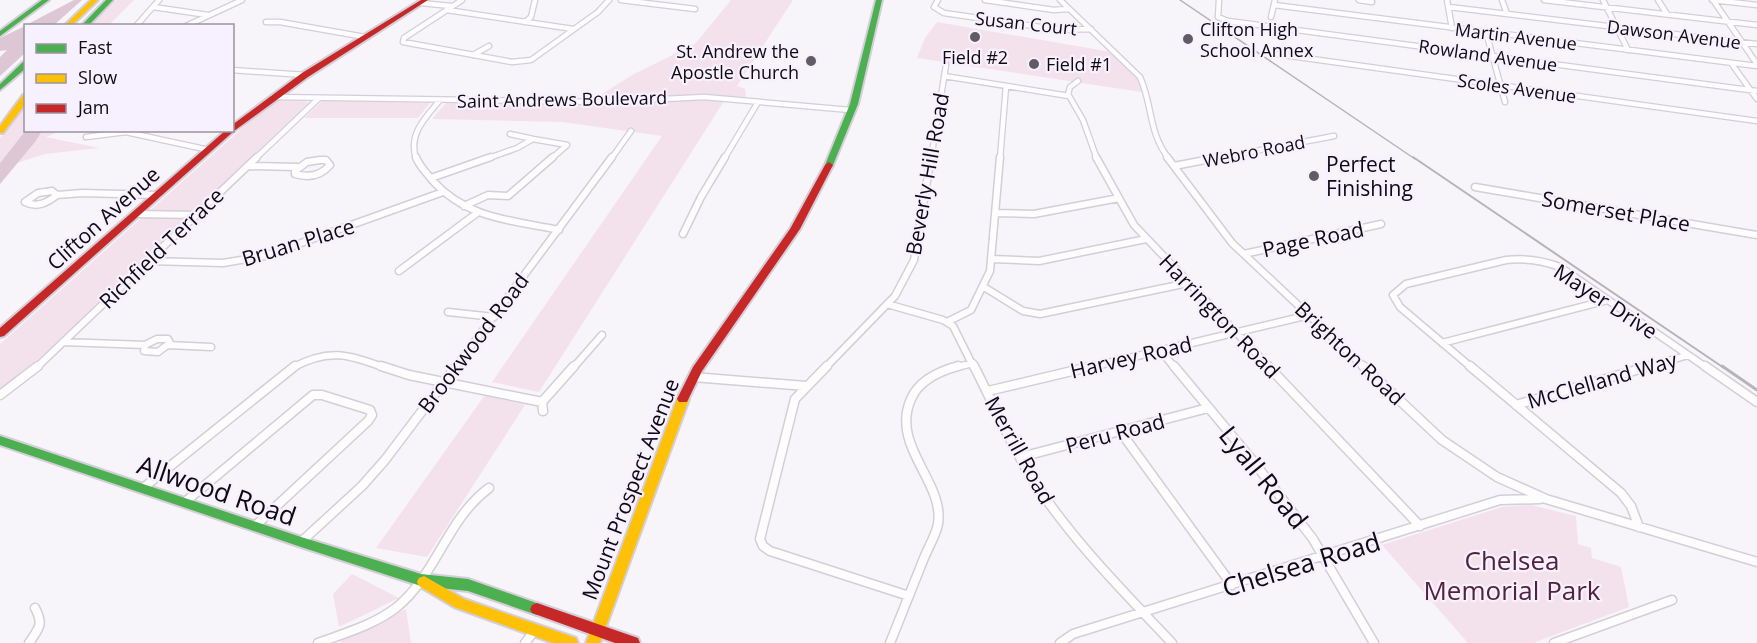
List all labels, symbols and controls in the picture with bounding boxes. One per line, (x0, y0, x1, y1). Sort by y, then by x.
street label: Susan Court (974, 6, 1078, 40)
street label: Dawson Avenue (1606, 14, 1742, 54)
place label: Clifton High School Annex (1200, 17, 1314, 62)
street label: Martin Avenue (1454, 17, 1578, 55)
legend (24, 24, 234, 132)
marker: Field #2 (968, 30, 982, 44)
marker: Clifton High School Annex (1181, 32, 1195, 46)
street label: Rowland Avenue (1417, 33, 1559, 77)
text: Fast (78, 35, 112, 59)
place label: St. Andrew the Apostle Church (671, 39, 799, 84)
place label: Field #2 (942, 45, 1008, 69)
place label: Field #1 (1046, 52, 1112, 76)
marker: St. Andrew the Apostle Church (804, 54, 818, 68)
marker: Field #1 (1027, 57, 1041, 71)
text: Slow (78, 65, 117, 89)
street label: Scoles Avenue (1456, 68, 1578, 108)
street label: Saint Andrews Boulevard (457, 85, 667, 113)
street label: Beverly Hill Road (899, 91, 955, 257)
text: Jam (76, 95, 110, 119)
street label: Webro Road (1201, 129, 1307, 173)
place label: Perfect Finishing (1326, 150, 1413, 202)
street label: Clifton Avenue (41, 160, 165, 276)
marker: Perfect Finishing (1307, 169, 1321, 183)
street label: Richfield Terrace (93, 181, 229, 315)
street label: Somerset Place (1540, 184, 1692, 238)
street label: Bruan Place (238, 212, 358, 272)
street label: Page Road (1260, 215, 1366, 263)
street label: Harrington Road (1153, 248, 1287, 384)
street label: Mayer Drive (1549, 257, 1663, 345)
street label: Brookwood Road (411, 267, 535, 419)
street label: Brighton Road (1289, 295, 1411, 411)
street label: Harvey Road (1067, 329, 1195, 385)
street label: McClelland Way (1524, 345, 1680, 415)
street label: Mount Prospect Avenue (575, 374, 685, 604)
street label: Merrill Road (979, 391, 1061, 509)
street label: Peru Road (1062, 406, 1168, 460)
street label: Lyall Road (1211, 418, 1317, 536)
street label: Allwood Road (133, 446, 301, 534)
street label: Chelsea Road (1217, 523, 1385, 605)
park label: Chelsea Memorial Park (1423, 542, 1601, 608)

